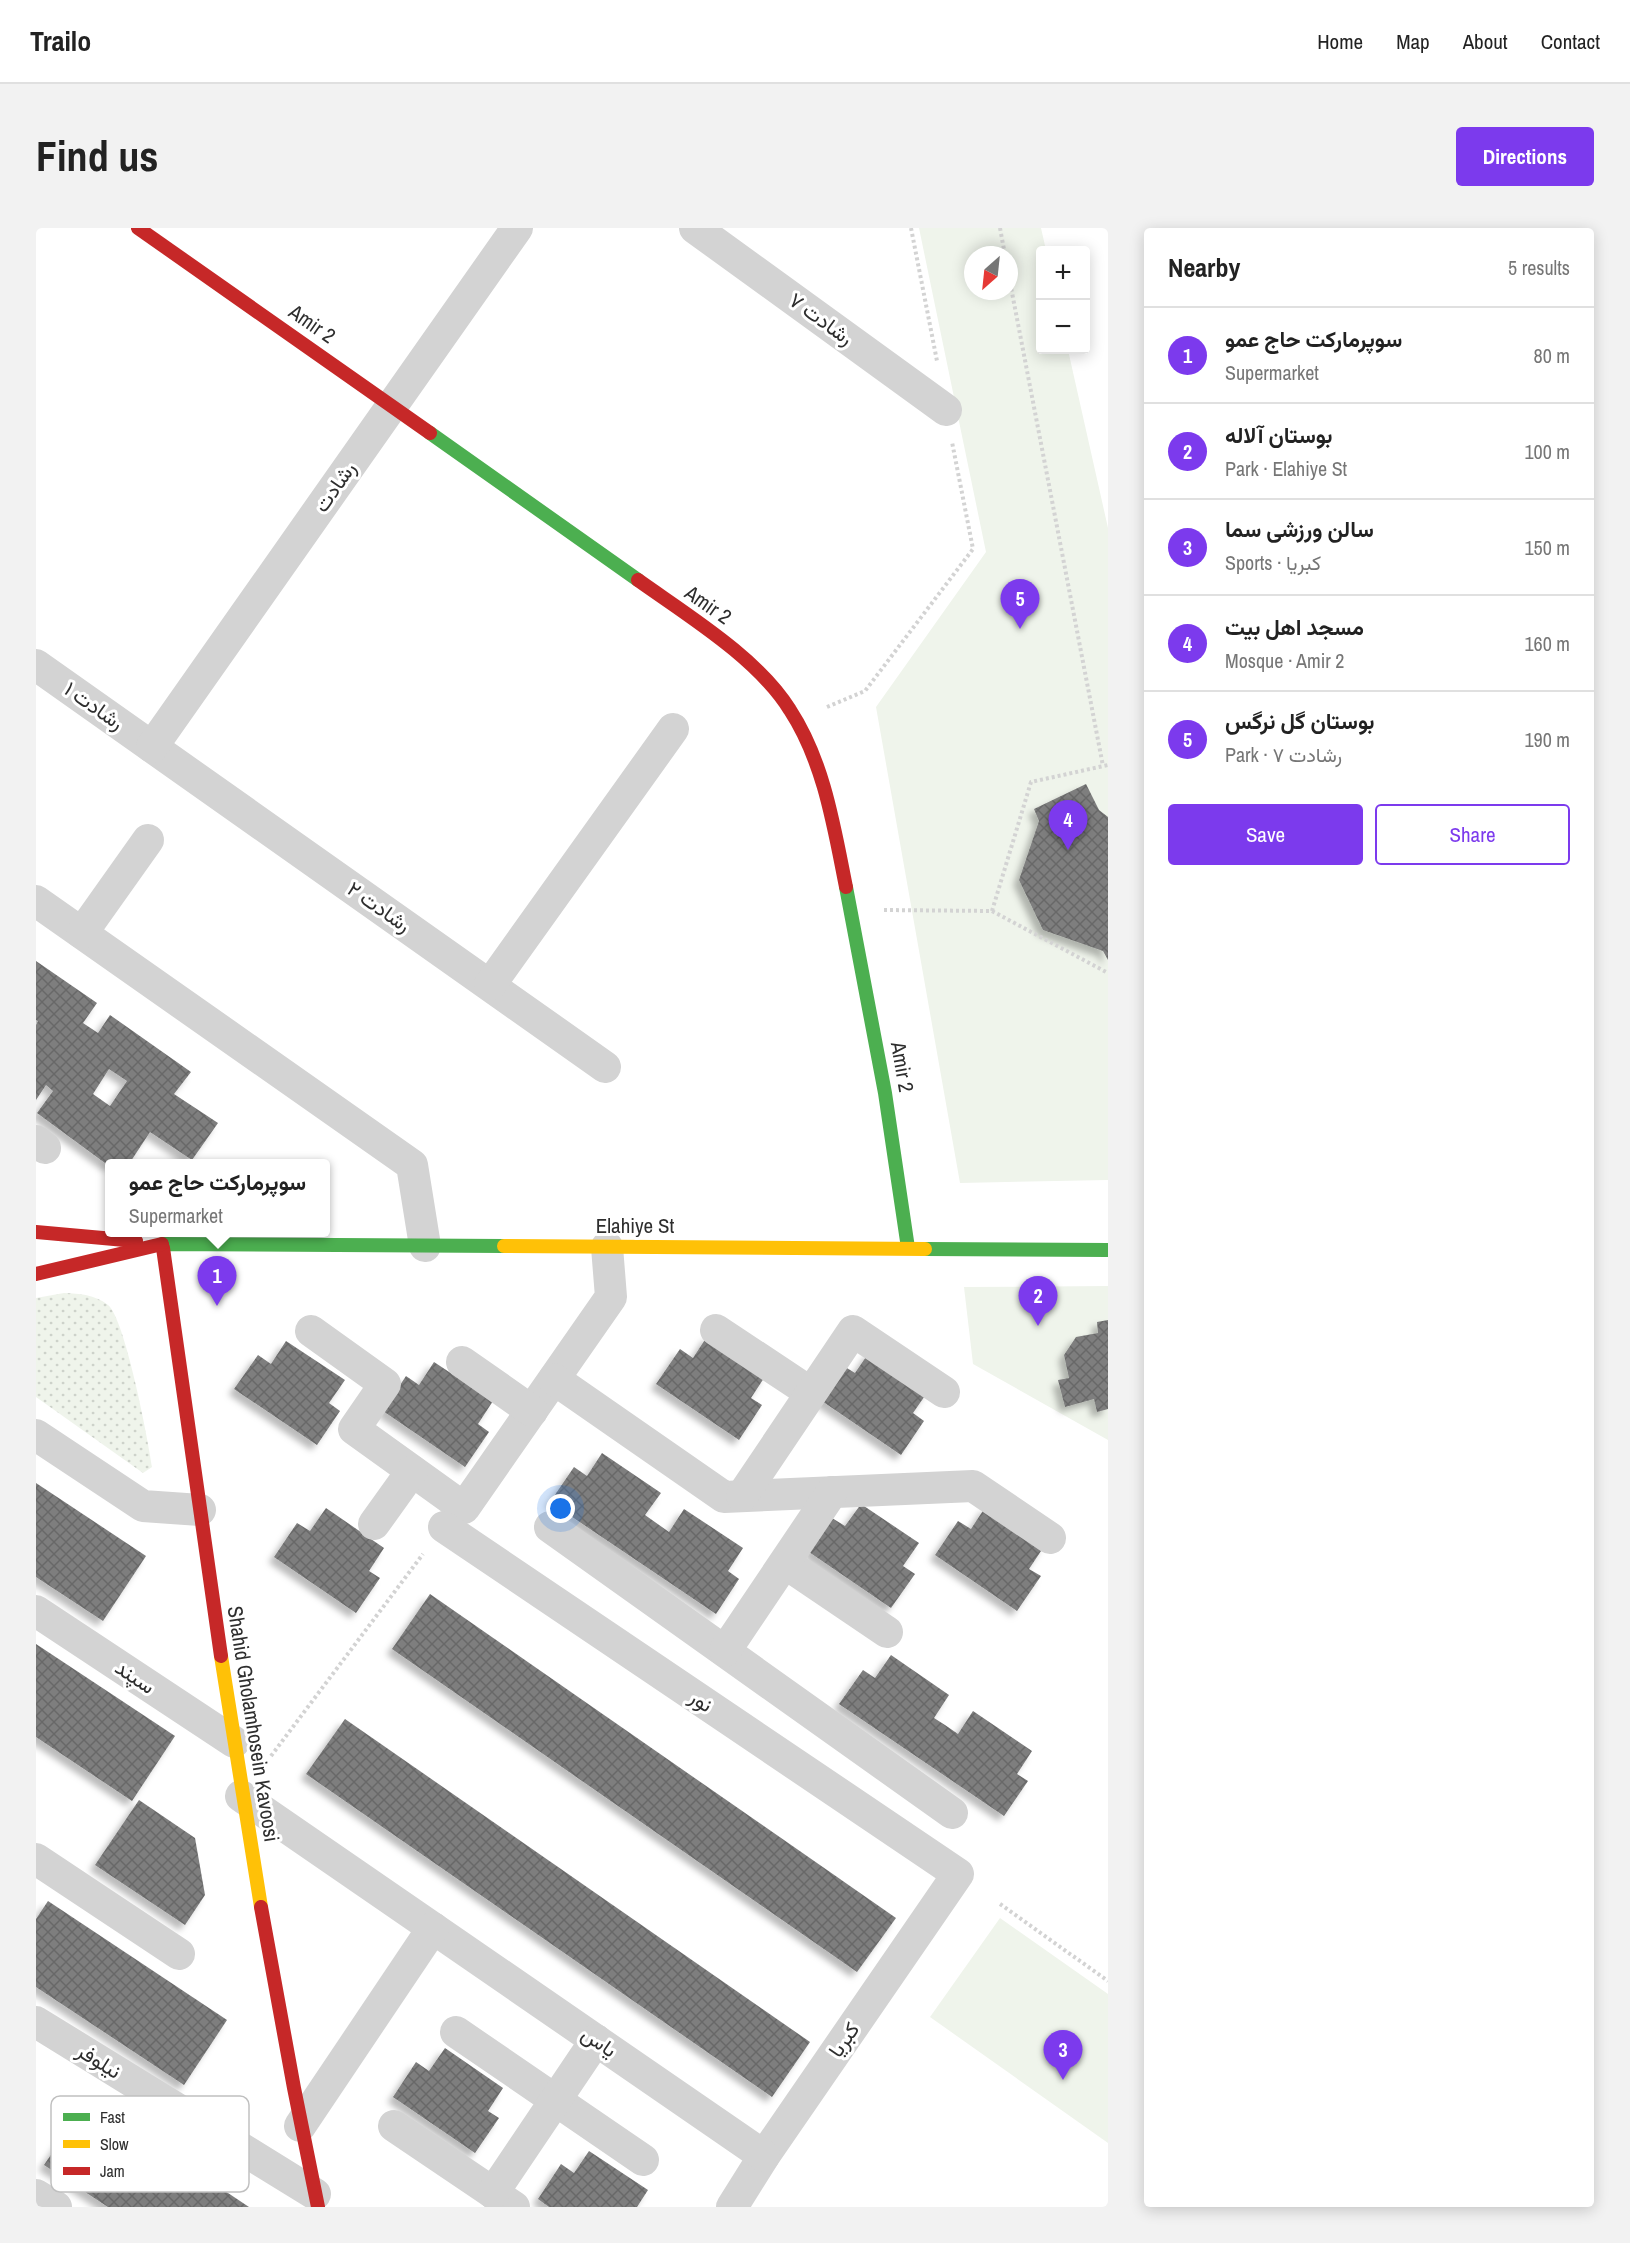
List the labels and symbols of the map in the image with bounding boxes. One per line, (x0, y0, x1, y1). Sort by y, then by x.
north arrow (964, 246, 1018, 300)
street label: رشادت ۷ (783, 285, 859, 352)
street label: Amir 2 (282, 297, 341, 350)
street label: رشادت (307, 455, 363, 518)
street label: Amir 2 (678, 578, 737, 631)
pin: 5 (1000, 580, 1040, 629)
street label: رشادت ۱ (59, 675, 130, 737)
pin: 4 (1048, 800, 1088, 850)
street label: رشادت ۲ (342, 874, 417, 939)
street label: Amir 2 (884, 1038, 921, 1094)
street label: Elahiye St (596, 1211, 674, 1240)
pin: 1 (198, 1256, 237, 1306)
pin: 2 (1018, 1276, 1058, 1326)
your location (546, 1494, 575, 1523)
street label: Shahid Gholamhosein Kavoosi (221, 1604, 286, 1844)
street label: سپند (110, 1653, 161, 1700)
street label: نور (683, 1682, 719, 1719)
street label: کبریا (821, 2016, 866, 2063)
street label: یاس (576, 2019, 623, 2064)
pin: 3 (1044, 2030, 1082, 2080)
street label: نيلوفر (71, 2035, 127, 2085)
legend (51, 2096, 249, 2192)
text: Fast (100, 2106, 125, 2128)
text: Slow (100, 2133, 129, 2155)
text: Jam (100, 2160, 125, 2182)

